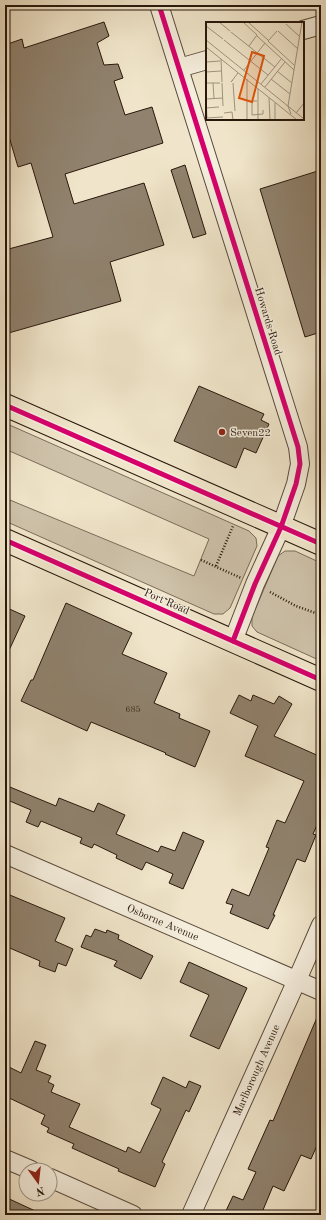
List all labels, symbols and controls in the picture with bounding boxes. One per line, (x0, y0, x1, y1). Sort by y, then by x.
inset map (206, 22, 304, 120)
street label: Howards Road (252, 286, 283, 357)
marker: Seven22 (217, 427, 227, 437)
place label: Seven22 (230, 428, 271, 439)
street label: Port Road (142, 588, 191, 617)
house number: 685 (125, 705, 141, 714)
street label: Osborne Avenue (125, 903, 200, 944)
street label: Marlborough Avenue (232, 1023, 283, 1118)
north arrow (18, 1162, 58, 1202)
text: N (34, 1184, 46, 1197)

